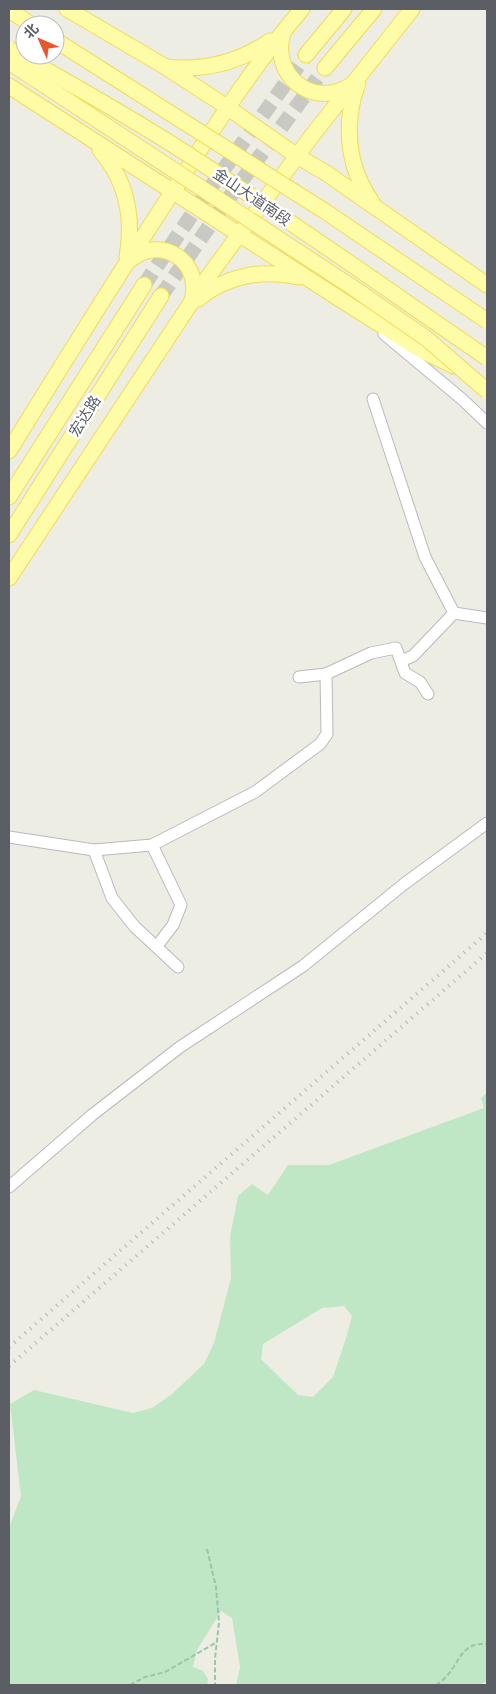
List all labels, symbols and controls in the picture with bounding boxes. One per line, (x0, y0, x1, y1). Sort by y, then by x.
north arrow (15, 15, 65, 65)
text: 北 (20, 20, 41, 41)
street label: 金山大道南段 (210, 164, 294, 230)
street label: 宏达路 (65, 392, 105, 440)

